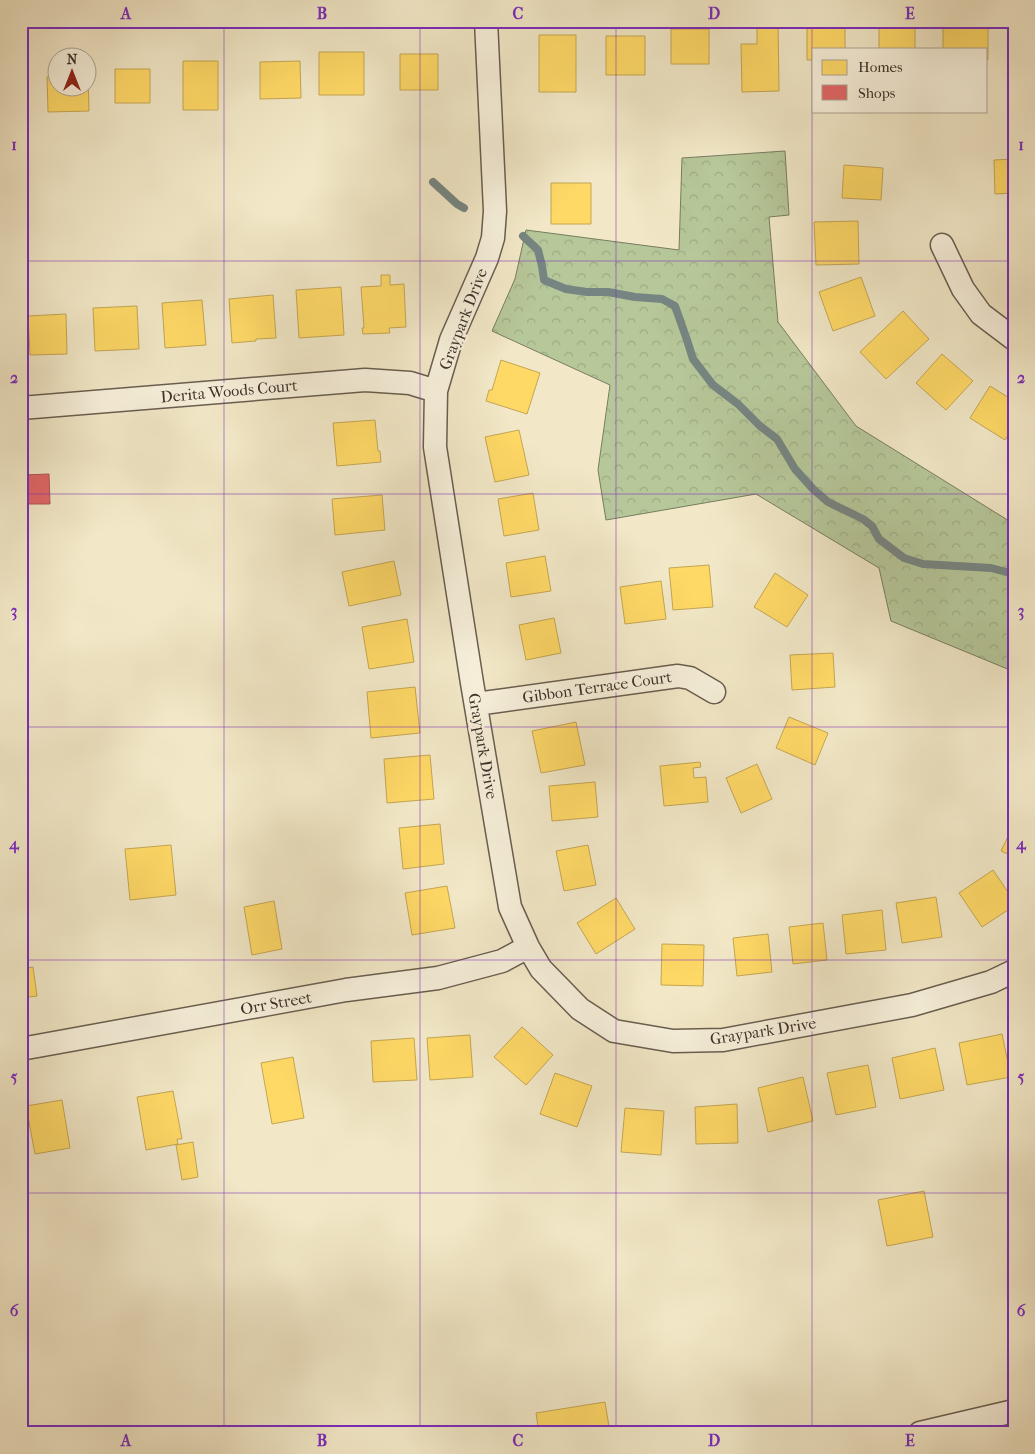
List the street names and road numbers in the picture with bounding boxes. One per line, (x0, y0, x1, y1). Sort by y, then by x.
street label: Graypark Drive (435, 265, 491, 372)
street label: Derita Woods Court (160, 376, 299, 406)
street label: Gibbon Terrace Court (521, 667, 673, 707)
street label: Graypark Drive (464, 692, 502, 801)
street label: Orr Street (239, 987, 313, 1019)
street label: Graypark Drive (709, 1013, 818, 1049)

